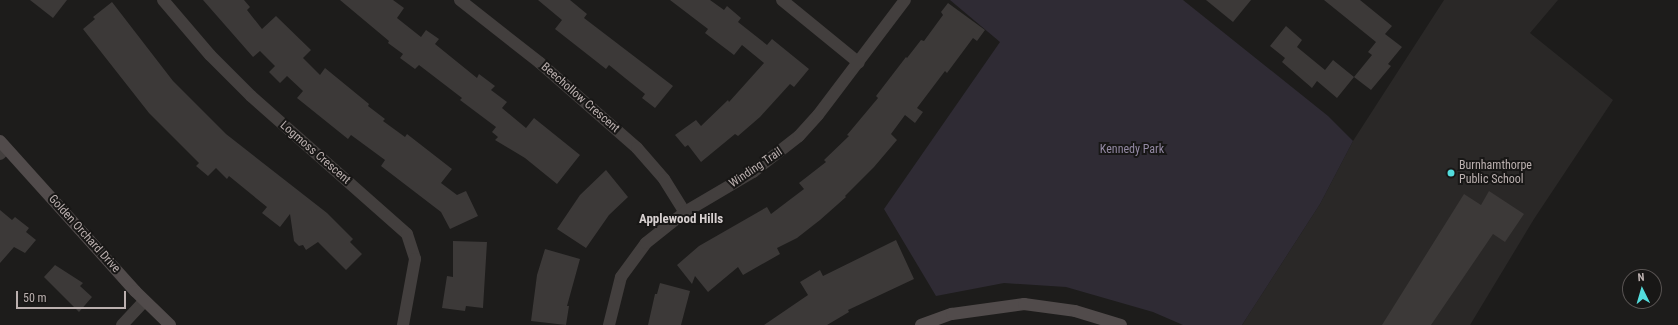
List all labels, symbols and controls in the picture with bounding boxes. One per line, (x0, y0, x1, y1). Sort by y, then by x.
street label: Beechollow Crescent (538, 60, 622, 136)
street label: Logmoss Crescent (277, 119, 353, 187)
park label: Kennedy Park (1100, 143, 1164, 157)
street label: Winding Trail (727, 145, 785, 191)
place label: Burnhamthorpe Public School (1459, 159, 1532, 187)
marker: Burnhamthorpe Public School (1446, 168, 1456, 178)
street label: Golden Orchard Drive (45, 192, 123, 276)
district label: Applewood Hills (639, 211, 723, 227)
north arrow (1622, 269, 1662, 309)
text: N (1637, 271, 1645, 284)
scale bar (18, 283, 128, 309)
text: 50 m (23, 291, 47, 305)

